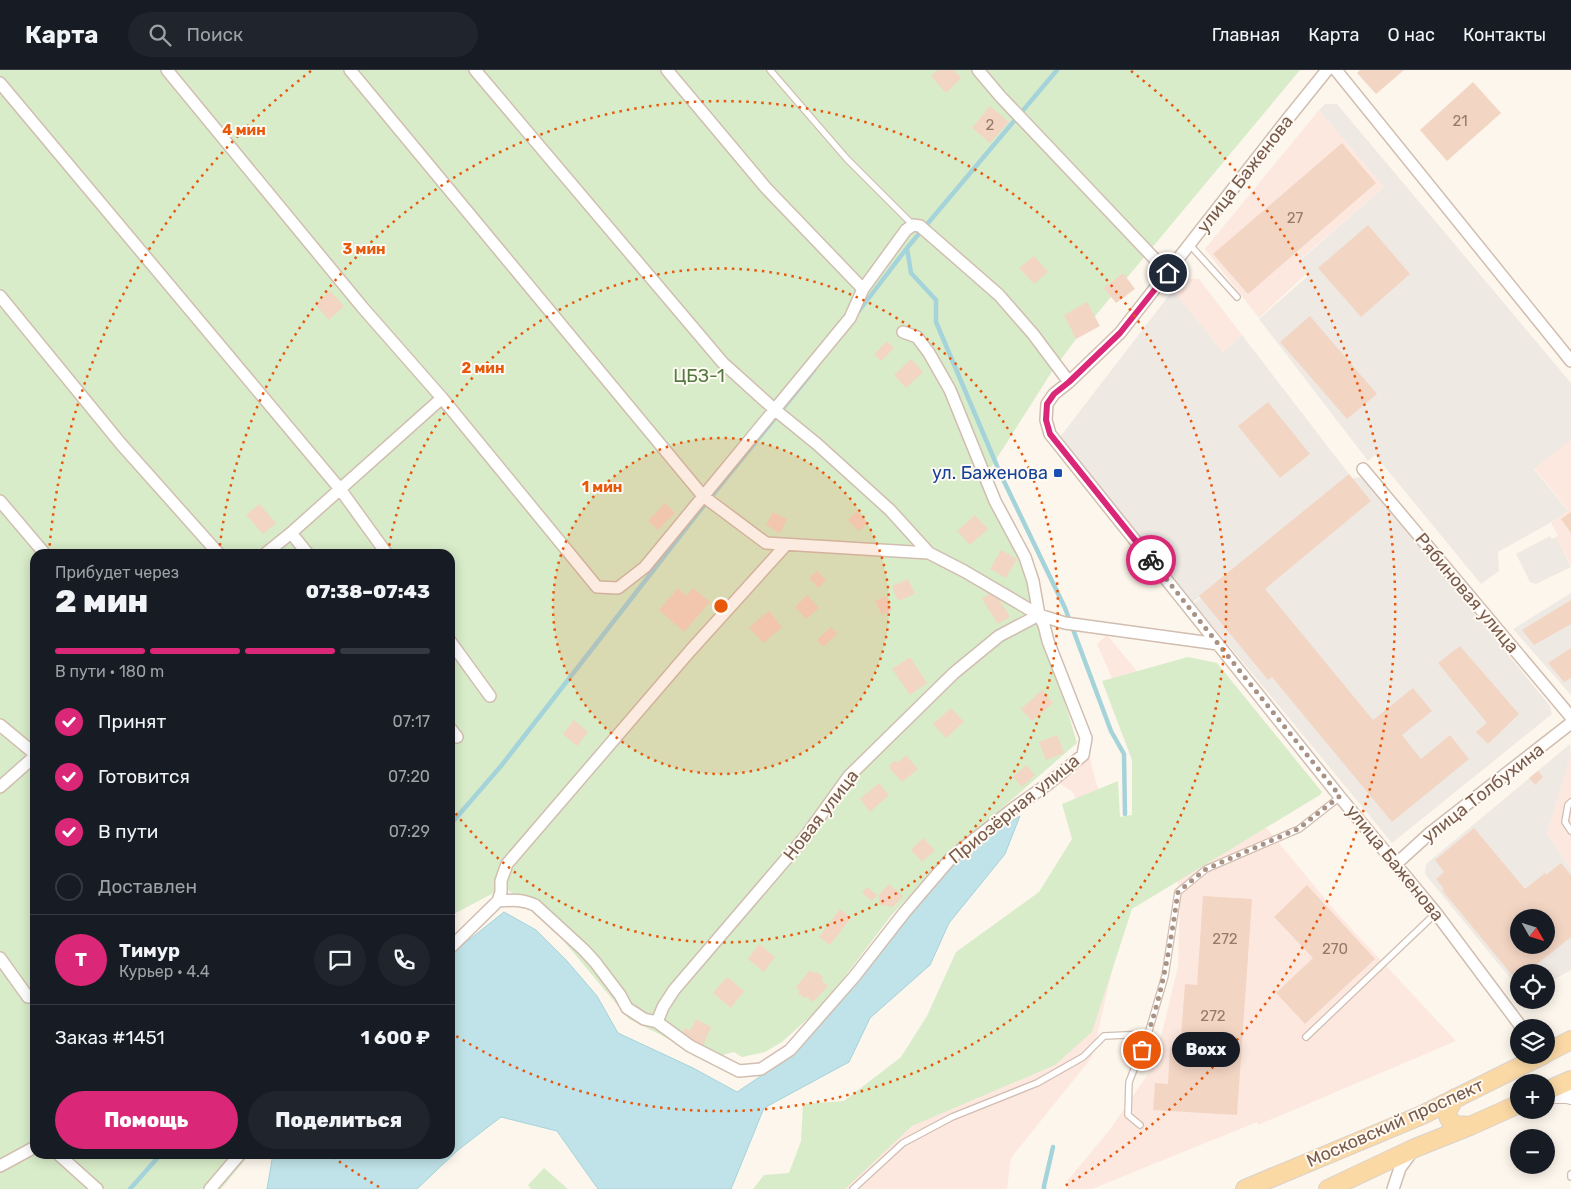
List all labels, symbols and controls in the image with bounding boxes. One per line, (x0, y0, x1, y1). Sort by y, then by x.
search box (128, 12, 478, 57)
text: Карта (25, 21, 98, 49)
icon: search (146, 21, 174, 49)
text: Поиск (186, 23, 243, 46)
text: Главная (1212, 24, 1280, 46)
text: Карта (1308, 24, 1360, 46)
text: О нас (1388, 24, 1435, 46)
text: Контакты (1463, 24, 1546, 46)
street label: улица Баженова (1192, 111, 1298, 237)
house number: 21 (1452, 112, 1468, 130)
house number: 2 (986, 116, 995, 134)
text: 4 мин (222, 121, 266, 139)
house number: 27 (1287, 209, 1304, 227)
text: 3 мин (342, 240, 386, 258)
pin (1147, 252, 1189, 294)
icon: home (1154, 259, 1182, 287)
text: 2 мин (462, 359, 504, 377)
park label: ЦБЗ-1 (673, 365, 725, 387)
place label: ул. Баженова (932, 462, 1048, 484)
marker: ул. Баженова (1052, 467, 1064, 479)
text: 1 мин (582, 478, 622, 496)
street label: Рябиновая улица (1410, 528, 1524, 658)
courier (1126, 535, 1176, 585)
icon: bike (1137, 546, 1165, 574)
text: Прибудет через (55, 563, 179, 582)
text: 07:38–07:43 (306, 580, 430, 603)
text: 2 мин (55, 582, 148, 620)
centre of rings (712, 597, 730, 615)
text: В пути · 180 m (55, 662, 164, 681)
icon: check (55, 708, 83, 736)
text: Принят (98, 710, 166, 733)
text: 07:17 (392, 712, 430, 731)
street label: улица Толбухина (1417, 738, 1549, 848)
street label: Приозёрная улица (944, 750, 1084, 868)
icon: check (55, 763, 83, 791)
text: Готовится (98, 765, 190, 788)
street label: Новая улица (779, 765, 863, 865)
text: 07:20 (388, 767, 430, 786)
street label: улица Баженова (1341, 800, 1449, 926)
icon: check (55, 818, 83, 846)
text: В пути (98, 820, 158, 843)
text: 07:29 (389, 822, 430, 841)
text: Доставлен (98, 875, 197, 898)
north arrow (1510, 909, 1555, 954)
map controls (1510, 909, 1555, 1174)
house number: 272 (1212, 930, 1238, 948)
button: chat (314, 934, 366, 986)
button: phone (378, 934, 430, 986)
text: Тимур (119, 939, 180, 962)
house number: 270 (1322, 940, 1348, 958)
text: Т (75, 948, 87, 971)
text: Курьер · 4.4 (119, 962, 210, 981)
button: locate (1510, 964, 1555, 1009)
house number: 272 (1200, 1007, 1226, 1025)
button: layers (1510, 1019, 1555, 1064)
text: Заказ #1451 (55, 1026, 165, 1049)
text: 1 600 ₽ (361, 1026, 430, 1049)
pin (1121, 1029, 1163, 1071)
callout: Boxx (1172, 1032, 1240, 1068)
icon: bag (1128, 1036, 1156, 1064)
text: Boxx (1186, 1040, 1226, 1059)
street label: Московский проспект (1303, 1074, 1487, 1172)
button: + (1510, 1074, 1555, 1119)
button: Помощь (55, 1091, 238, 1149)
button: Поделиться (248, 1091, 430, 1149)
button: − (1510, 1129, 1555, 1174)

